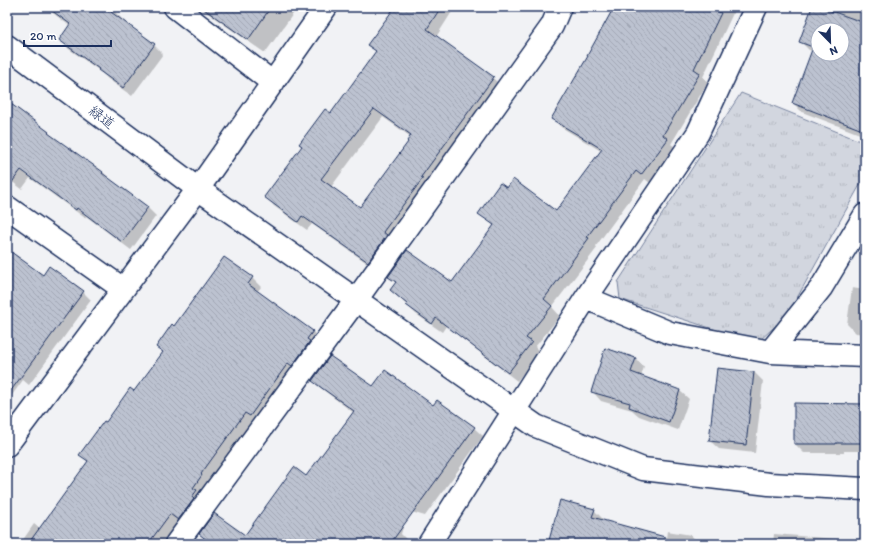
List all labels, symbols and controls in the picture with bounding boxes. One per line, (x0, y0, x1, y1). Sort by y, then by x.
scale bar (24, 22, 111, 48)
north arrow (810, 22, 850, 62)
text: 20 m (30, 29, 57, 43)
text: N (828, 43, 840, 58)
street label: 緑道 (85, 102, 118, 133)

